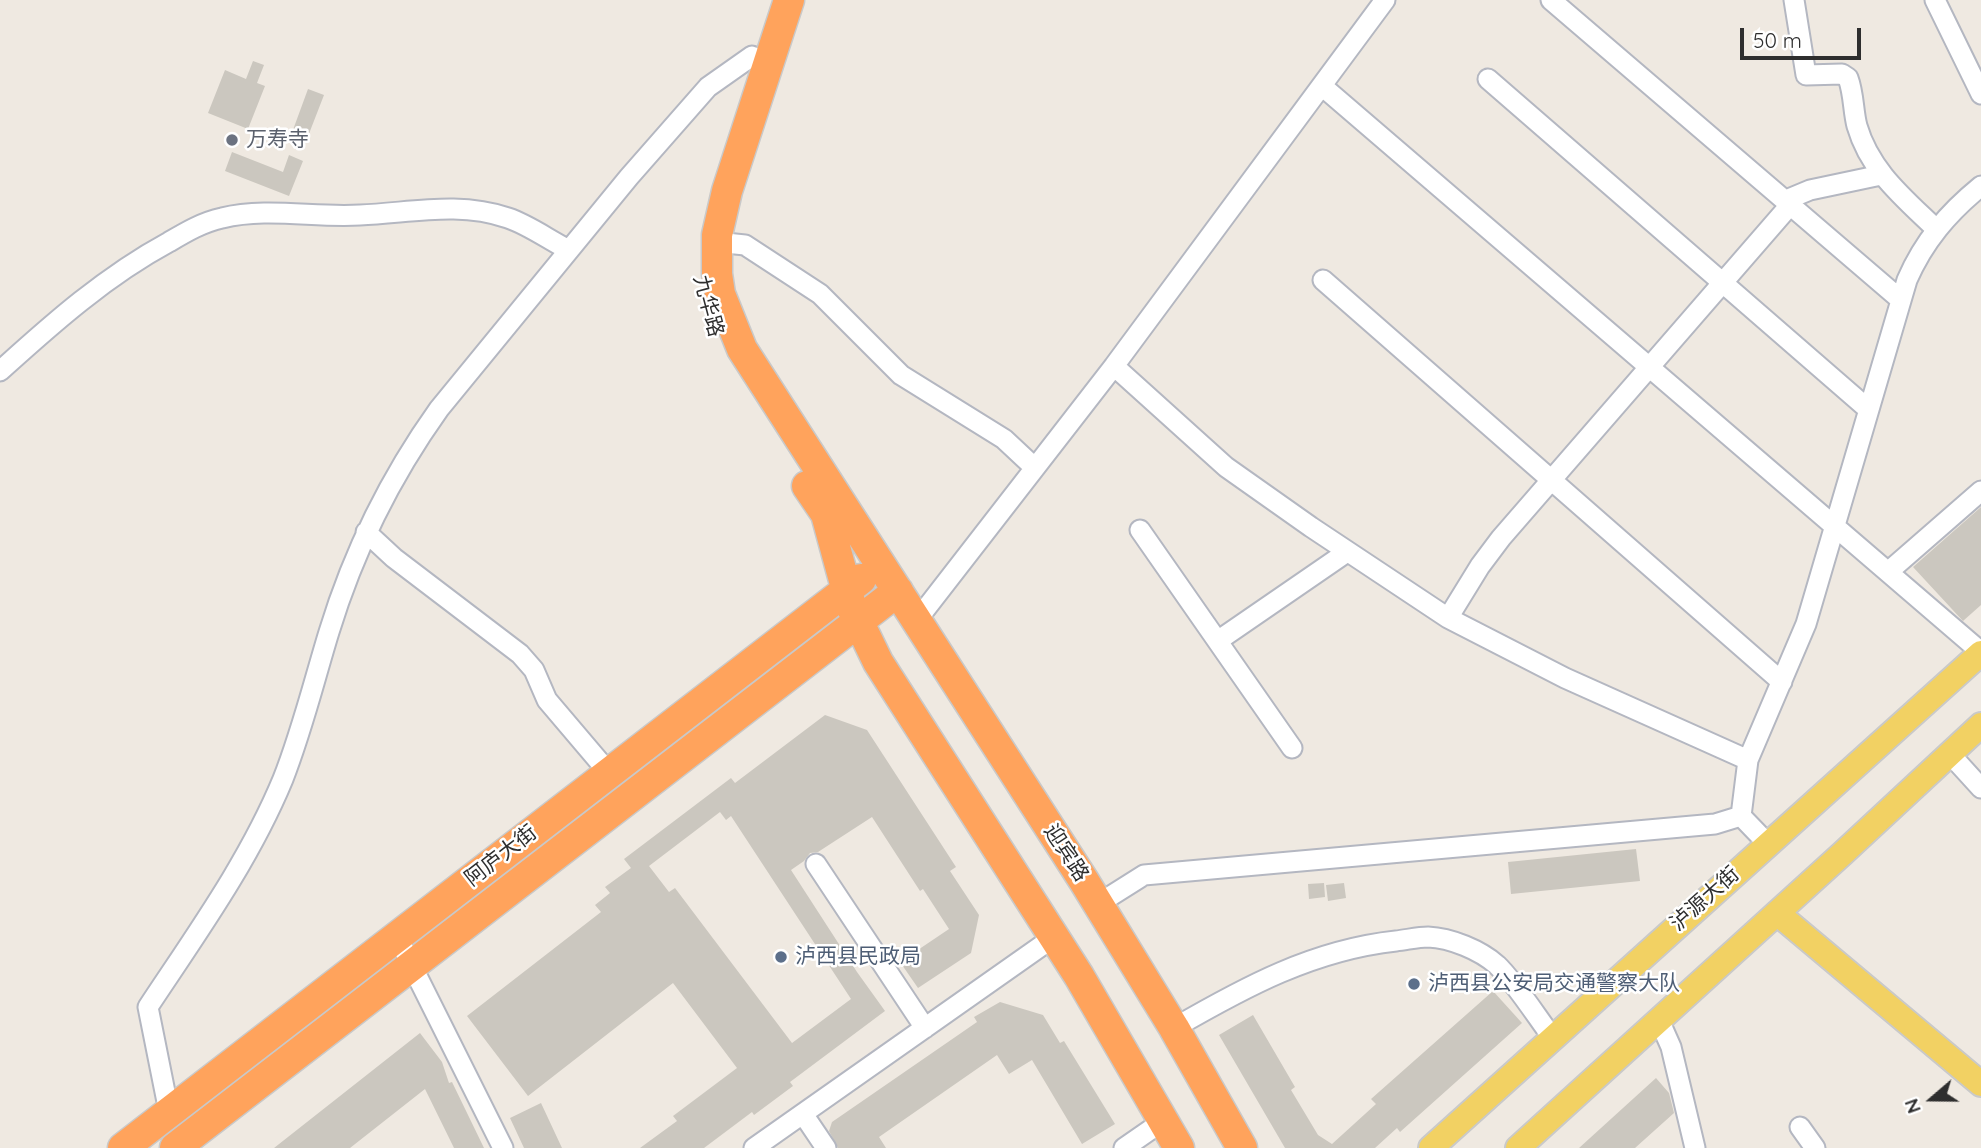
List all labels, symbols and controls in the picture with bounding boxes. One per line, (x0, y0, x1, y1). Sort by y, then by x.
scale bar (1743, 14, 1864, 58)
text: 50 m (1753, 27, 1802, 53)
place label: 万寿寺 (246, 127, 309, 153)
marker: 万寿寺 (224, 132, 240, 148)
street label: 九华路 (688, 272, 728, 340)
street label: 阿庐大街 (460, 820, 542, 892)
street label: 迎宾路 (1038, 820, 1094, 886)
street label: 泸源大街 (1665, 862, 1745, 936)
place label: 泸西县民政局 (795, 944, 921, 970)
marker: 泸西县民政局 (773, 949, 789, 965)
place label: 泸西县公安局交通警察大队 (1428, 971, 1680, 997)
marker: 泸西县公安局交通警察大队 (1406, 976, 1422, 992)
north arrow (1897, 1064, 1967, 1134)
text: N (1899, 1096, 1926, 1117)

